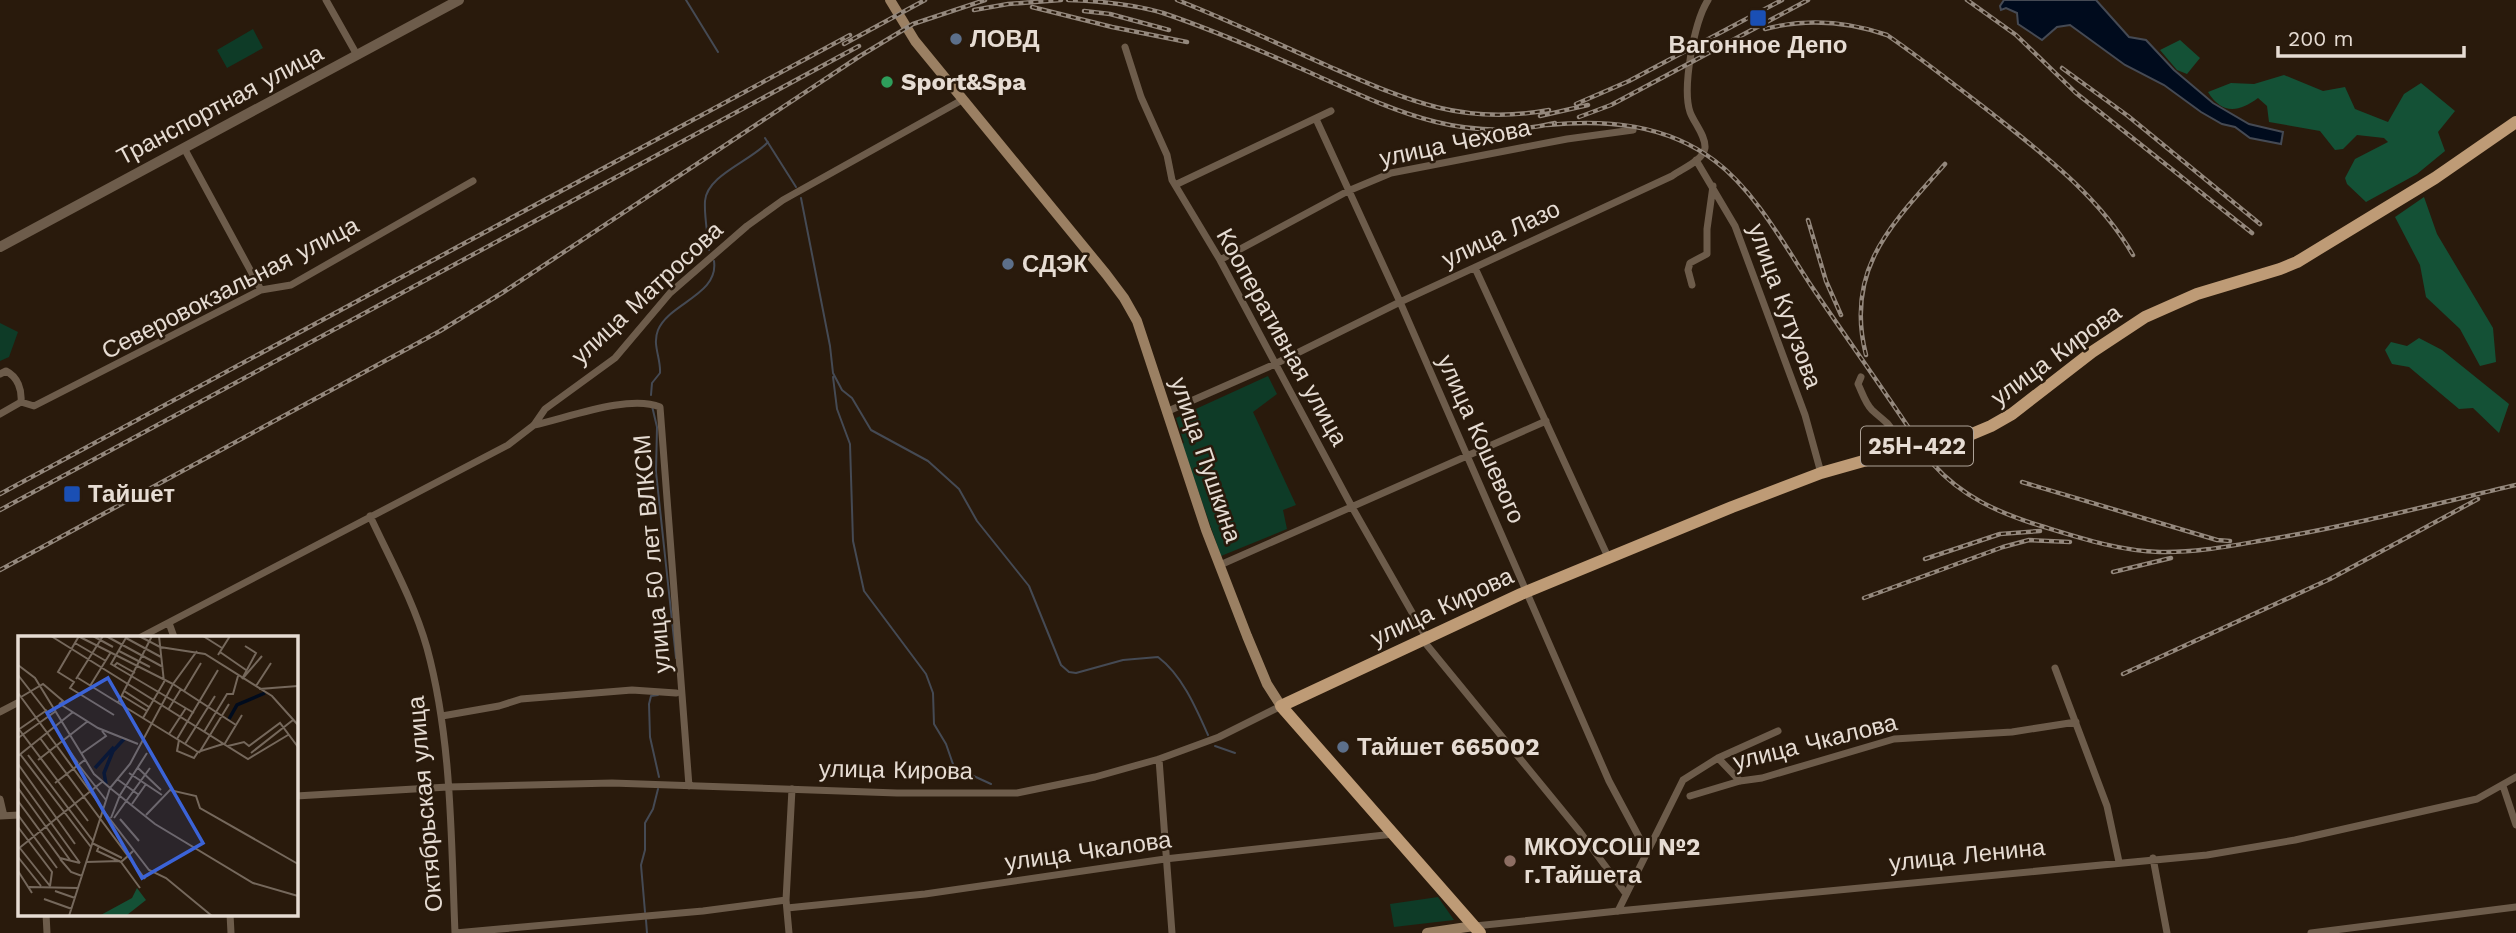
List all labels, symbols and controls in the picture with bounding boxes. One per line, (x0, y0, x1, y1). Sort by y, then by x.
marker: Вагонное Депо (1748, 8, 1768, 28)
scale bar (2278, 14, 2464, 58)
place label: ЛОВД (970, 25, 1040, 53)
text: 200 m (2288, 26, 2354, 51)
marker: ЛОВД (948, 31, 964, 47)
place label: Вагонное Депо (1669, 31, 1847, 59)
street label: Транспортная улица (112, 39, 328, 171)
place label: Sport&Spa (901, 68, 1026, 96)
marker: Sport&Spa (879, 74, 895, 90)
street label: улица Чехова (1377, 113, 1534, 173)
street label: улица Лазо (1437, 194, 1565, 274)
street label: Северовокзальная улица (97, 211, 364, 365)
street label: улица Матросова (566, 215, 729, 370)
street label: улица Кутузова (1742, 220, 1828, 393)
street label: Кооперативная улица (1211, 223, 1354, 451)
place label: СДЭК (1022, 250, 1088, 278)
marker: СДЭК (1000, 256, 1016, 272)
street label: улица Кирова (1985, 298, 2127, 412)
street label: улица Кошевого (1431, 350, 1531, 528)
street label: улица Пушкина (1165, 374, 1248, 547)
road number: 25Н-422 (1861, 426, 1973, 466)
street label: улица 50 лет ВЛКСМ (628, 434, 676, 674)
place label: Тайшет (88, 480, 175, 508)
marker: Тайшет (62, 484, 82, 504)
street label: улица Кирова (1366, 561, 1518, 652)
inset map (18, 636, 298, 916)
street label: Октябрьская улица (402, 694, 448, 913)
street label: улица Чкалова (1730, 708, 1901, 776)
place label: Тайшет 665002 (1357, 733, 1540, 761)
marker: Тайшет 665002 (1335, 739, 1351, 755)
street label: улица Кирова (819, 755, 974, 785)
street label: улица Чкалова (1003, 825, 1174, 877)
place label: МКОУСОШ №2 г.Тайшета (1524, 833, 1700, 889)
street label: улица Ленина (1888, 833, 2047, 877)
marker: МКОУСОШ №2 г.Тайшета (1502, 853, 1518, 869)

